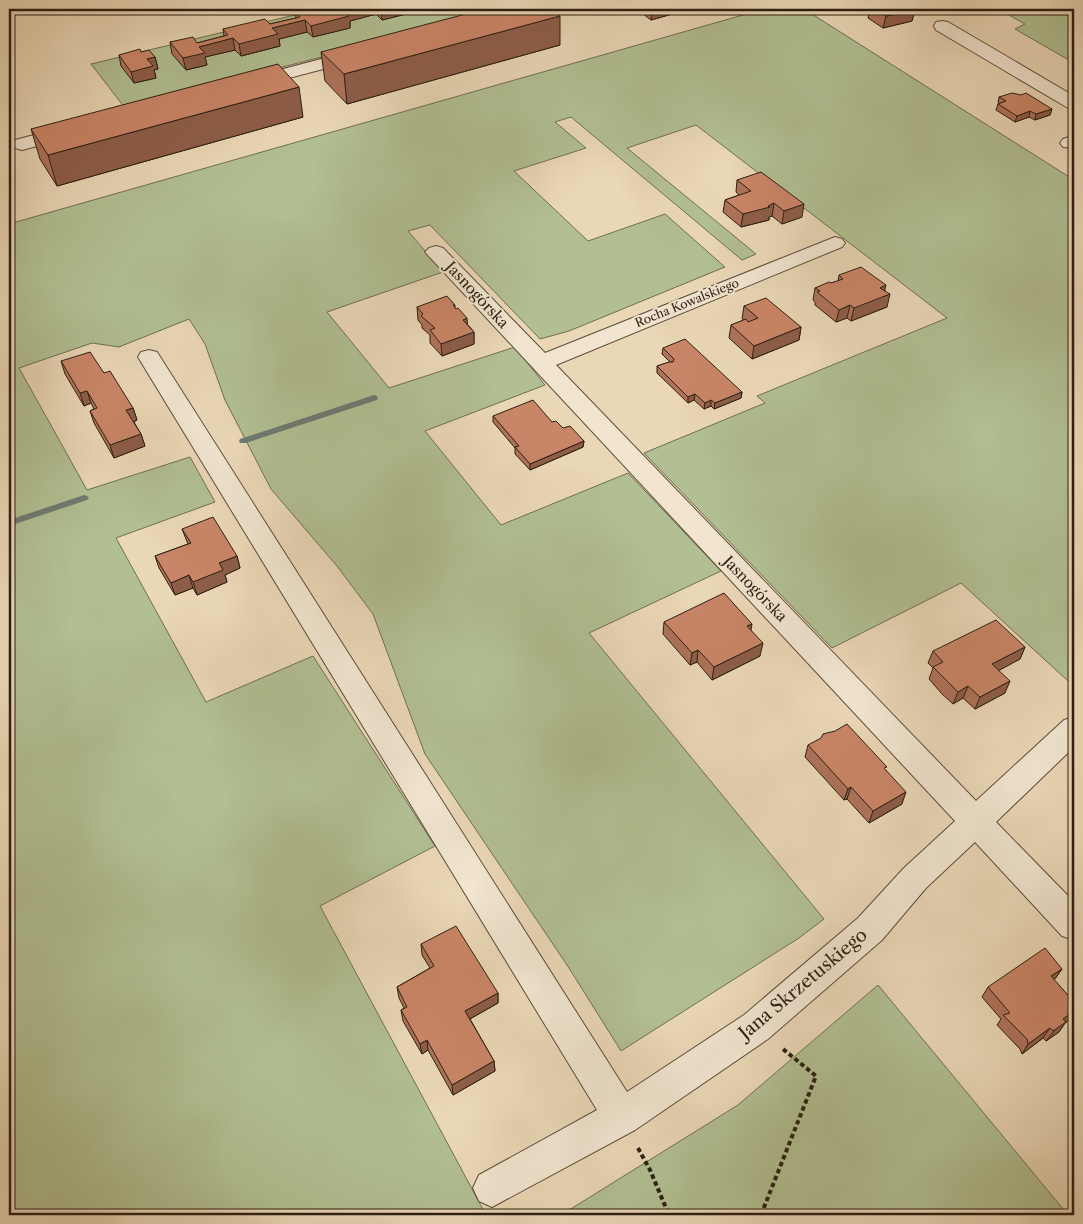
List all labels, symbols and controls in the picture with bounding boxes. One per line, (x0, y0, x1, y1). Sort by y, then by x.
street label: Jasnogórska (440, 256, 513, 332)
street label: Rocha Kowalskiego (633, 275, 741, 330)
street label: Jasnogórska (718, 550, 792, 626)
street label: Jana Skrzetuskiego (732, 924, 872, 1046)

